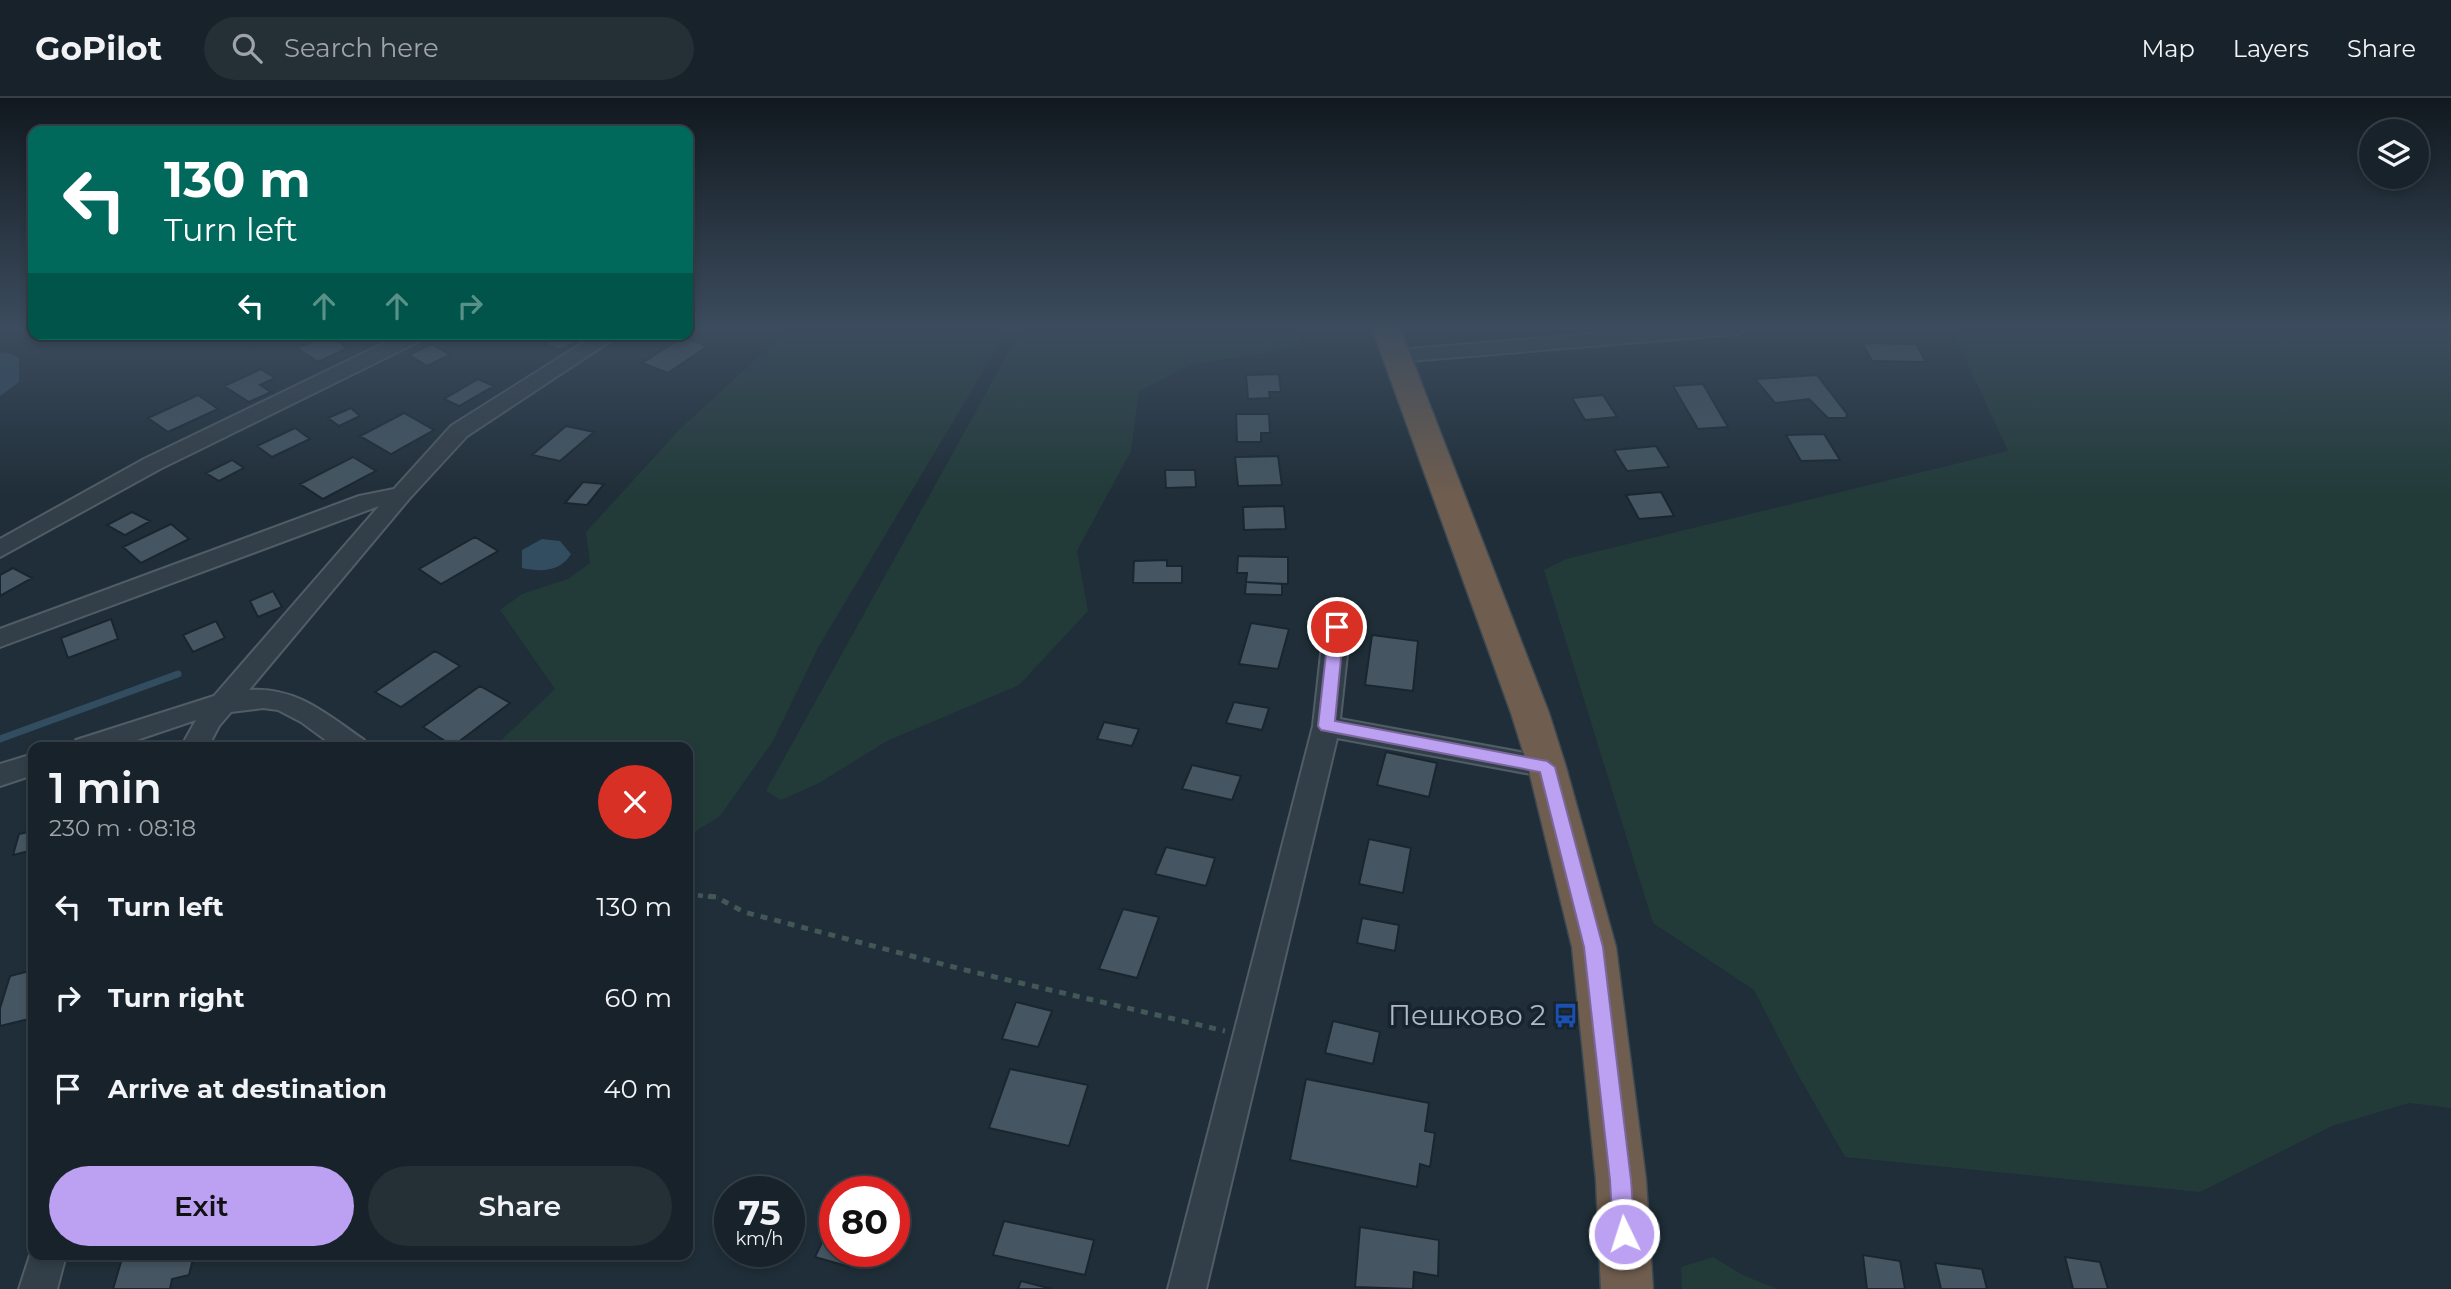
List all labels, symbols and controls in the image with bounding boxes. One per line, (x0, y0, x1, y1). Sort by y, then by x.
search box (204, 17, 694, 80)
text: GoPilot (35, 28, 162, 68)
icon: search (228, 29, 266, 67)
text: Search here (284, 32, 439, 64)
text: Map (2141, 34, 2195, 63)
text: Layers (2233, 34, 2309, 63)
text: Share (2347, 34, 2416, 63)
map controls (2359, 119, 2429, 189)
button: layers (2359, 119, 2429, 189)
text: 130 m (164, 150, 311, 209)
icon: left (49, 154, 140, 245)
text: Turn left (164, 210, 298, 249)
icon: left (232, 287, 270, 325)
icon: ahead (305, 287, 343, 325)
icon: ahead (378, 287, 416, 325)
icon: right (451, 287, 489, 325)
pin (1307, 597, 1367, 657)
icon: arrive (1318, 608, 1356, 646)
text: 1 min (49, 762, 162, 814)
button: close (598, 765, 672, 839)
text: 230 m · 08:18 (49, 814, 196, 842)
icon: left (49, 888, 87, 926)
text: Turn left (108, 891, 224, 923)
text: 130 m (596, 891, 672, 923)
icon: right (49, 979, 87, 1017)
text: Turn right (108, 982, 244, 1014)
text: 60 m (605, 982, 672, 1014)
place label: Пешково 2 (1388, 998, 1546, 1032)
bus stop icon: Пешково 2 (1552, 1001, 1580, 1029)
icon: arrive (49, 1070, 87, 1108)
text: Arrive at destination (108, 1073, 387, 1105)
text: 40 m (603, 1073, 672, 1105)
button: Exit (49, 1166, 354, 1246)
button: Share (368, 1166, 672, 1246)
speed limit sign: 80 (819, 1176, 910, 1267)
text: 75 (739, 1191, 780, 1234)
position arrow (1587, 1197, 1661, 1271)
text: km/h (735, 1228, 784, 1250)

